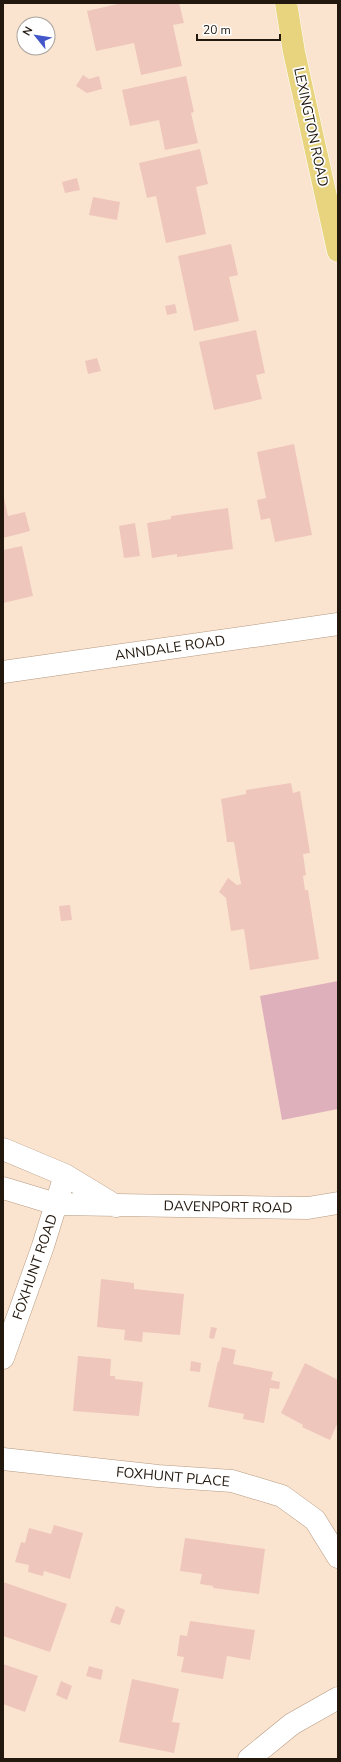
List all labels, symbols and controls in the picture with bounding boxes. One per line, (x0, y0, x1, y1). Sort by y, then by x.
north arrow (16, 16, 56, 56)
scale bar (197, 16, 280, 42)
text: 20 m (203, 22, 231, 38)
text: N (19, 24, 36, 39)
street label: LEXINGTON ROAD (289, 66, 333, 188)
street label: ANNDALE ROAD (114, 631, 226, 665)
street label: DAVENPORT ROAD (163, 1196, 293, 1218)
street label: FOXHUNT ROAD (8, 1212, 62, 1322)
street label: FOXHUNT PLACE (115, 1463, 231, 1491)

